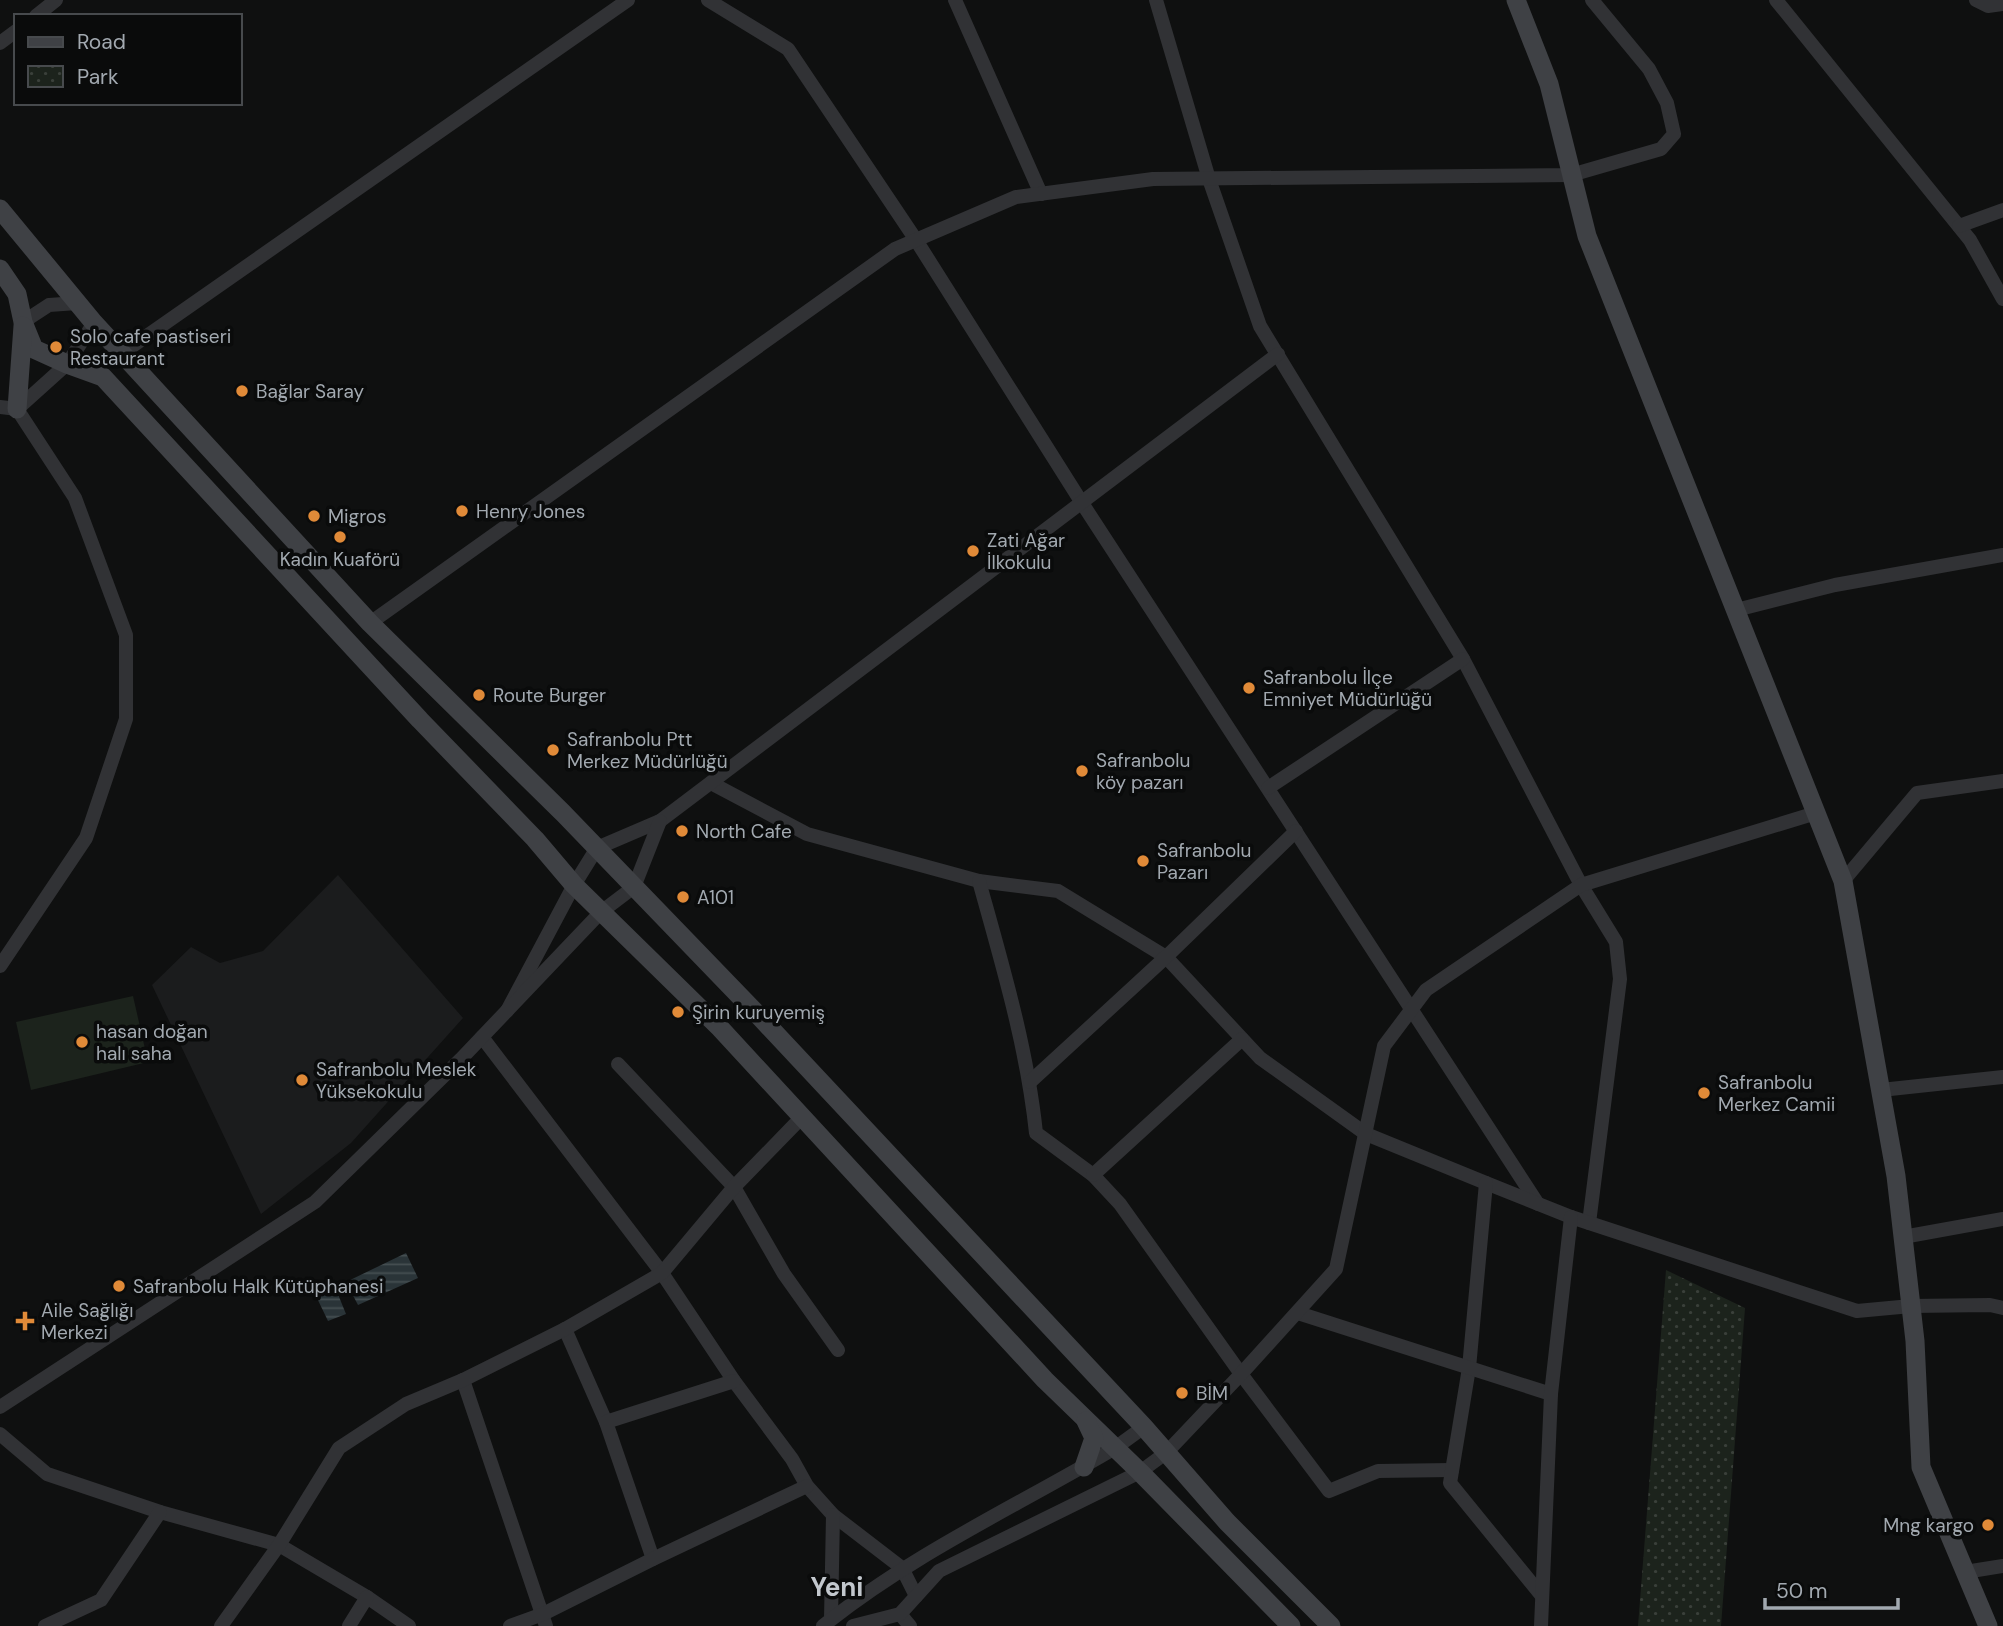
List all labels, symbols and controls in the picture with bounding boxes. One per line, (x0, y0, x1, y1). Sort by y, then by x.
legend (14, 14, 242, 105)
text: Road (77, 28, 126, 56)
text: Park (77, 63, 119, 91)
place label: Solo cafe pastiseri Restaurant (70, 324, 231, 371)
marker: Solo cafe pastiseri Restaurant (48, 339, 64, 355)
place label: Bağlar Saray (256, 379, 364, 404)
marker: Bağlar Saray (234, 383, 250, 399)
place label: Henry Jones (476, 499, 585, 524)
marker: Henry Jones (454, 503, 470, 519)
place label: Migros (328, 504, 387, 529)
marker: Migros (306, 508, 322, 524)
place label: Zati Ağar İlkokulu (987, 528, 1065, 575)
marker: Kadın Kuaförü (332, 529, 348, 545)
marker: Zati Ağar İlkokulu (965, 543, 981, 559)
place label: Kadın Kuaförü (280, 547, 400, 572)
place label: Safranbolu İlçe Emniyet Müdürlüğü (1263, 665, 1432, 712)
marker: Safranbolu İlçe Emniyet Müdürlüğü (1241, 680, 1257, 696)
place label: Route Burger (493, 683, 606, 708)
marker: Route Burger (471, 687, 487, 703)
place label: Safranbolu Ptt Merkez Müdürlüğü (567, 727, 728, 774)
marker: Safranbolu Ptt Merkez Müdürlüğü (545, 742, 561, 758)
place label: Safranbolu köy pazarı (1096, 748, 1190, 795)
marker: Safranbolu köy pazarı (1074, 763, 1090, 779)
place label: North Cafe (696, 819, 792, 844)
marker: North Cafe (674, 823, 690, 839)
place label: Safranbolu Pazarı (1157, 838, 1251, 885)
marker: Safranbolu Pazarı (1135, 853, 1151, 869)
place label: A101 (697, 885, 734, 910)
marker: A101 (675, 889, 691, 905)
place label: Şirin kuruyemiş (692, 1000, 825, 1025)
marker: Şirin kuruyemiş (670, 1004, 686, 1020)
place label: hasan doğan halı saha (96, 1019, 208, 1066)
marker: hasan doğan halı saha (74, 1034, 90, 1050)
place label: Safranbolu Meslek Yüksekokulu (316, 1057, 477, 1104)
place label: Safranbolu Merkez Camii (1718, 1070, 1835, 1117)
marker: Safranbolu Meslek Yüksekokulu (294, 1072, 310, 1088)
marker: Safranbolu Merkez Camii (1696, 1085, 1712, 1101)
place label: Safranbolu Halk Kütüphanesi (133, 1274, 384, 1299)
marker: Safranbolu Halk Kütüphanesi (111, 1278, 127, 1294)
place label: Aile Sağlığı Merkezi (41, 1298, 134, 1345)
marker: Aile Sağlığı Merkezi (15, 1311, 35, 1331)
place label: BİM (1196, 1381, 1228, 1406)
marker: BİM (1174, 1385, 1190, 1401)
place label: Mng kargo (1883, 1513, 1974, 1538)
marker: Mng kargo (1980, 1517, 1996, 1533)
scale bar (1765, 1566, 1898, 1610)
district label: Yeni (811, 1570, 864, 1604)
text: 50 m (1776, 1577, 1827, 1605)

